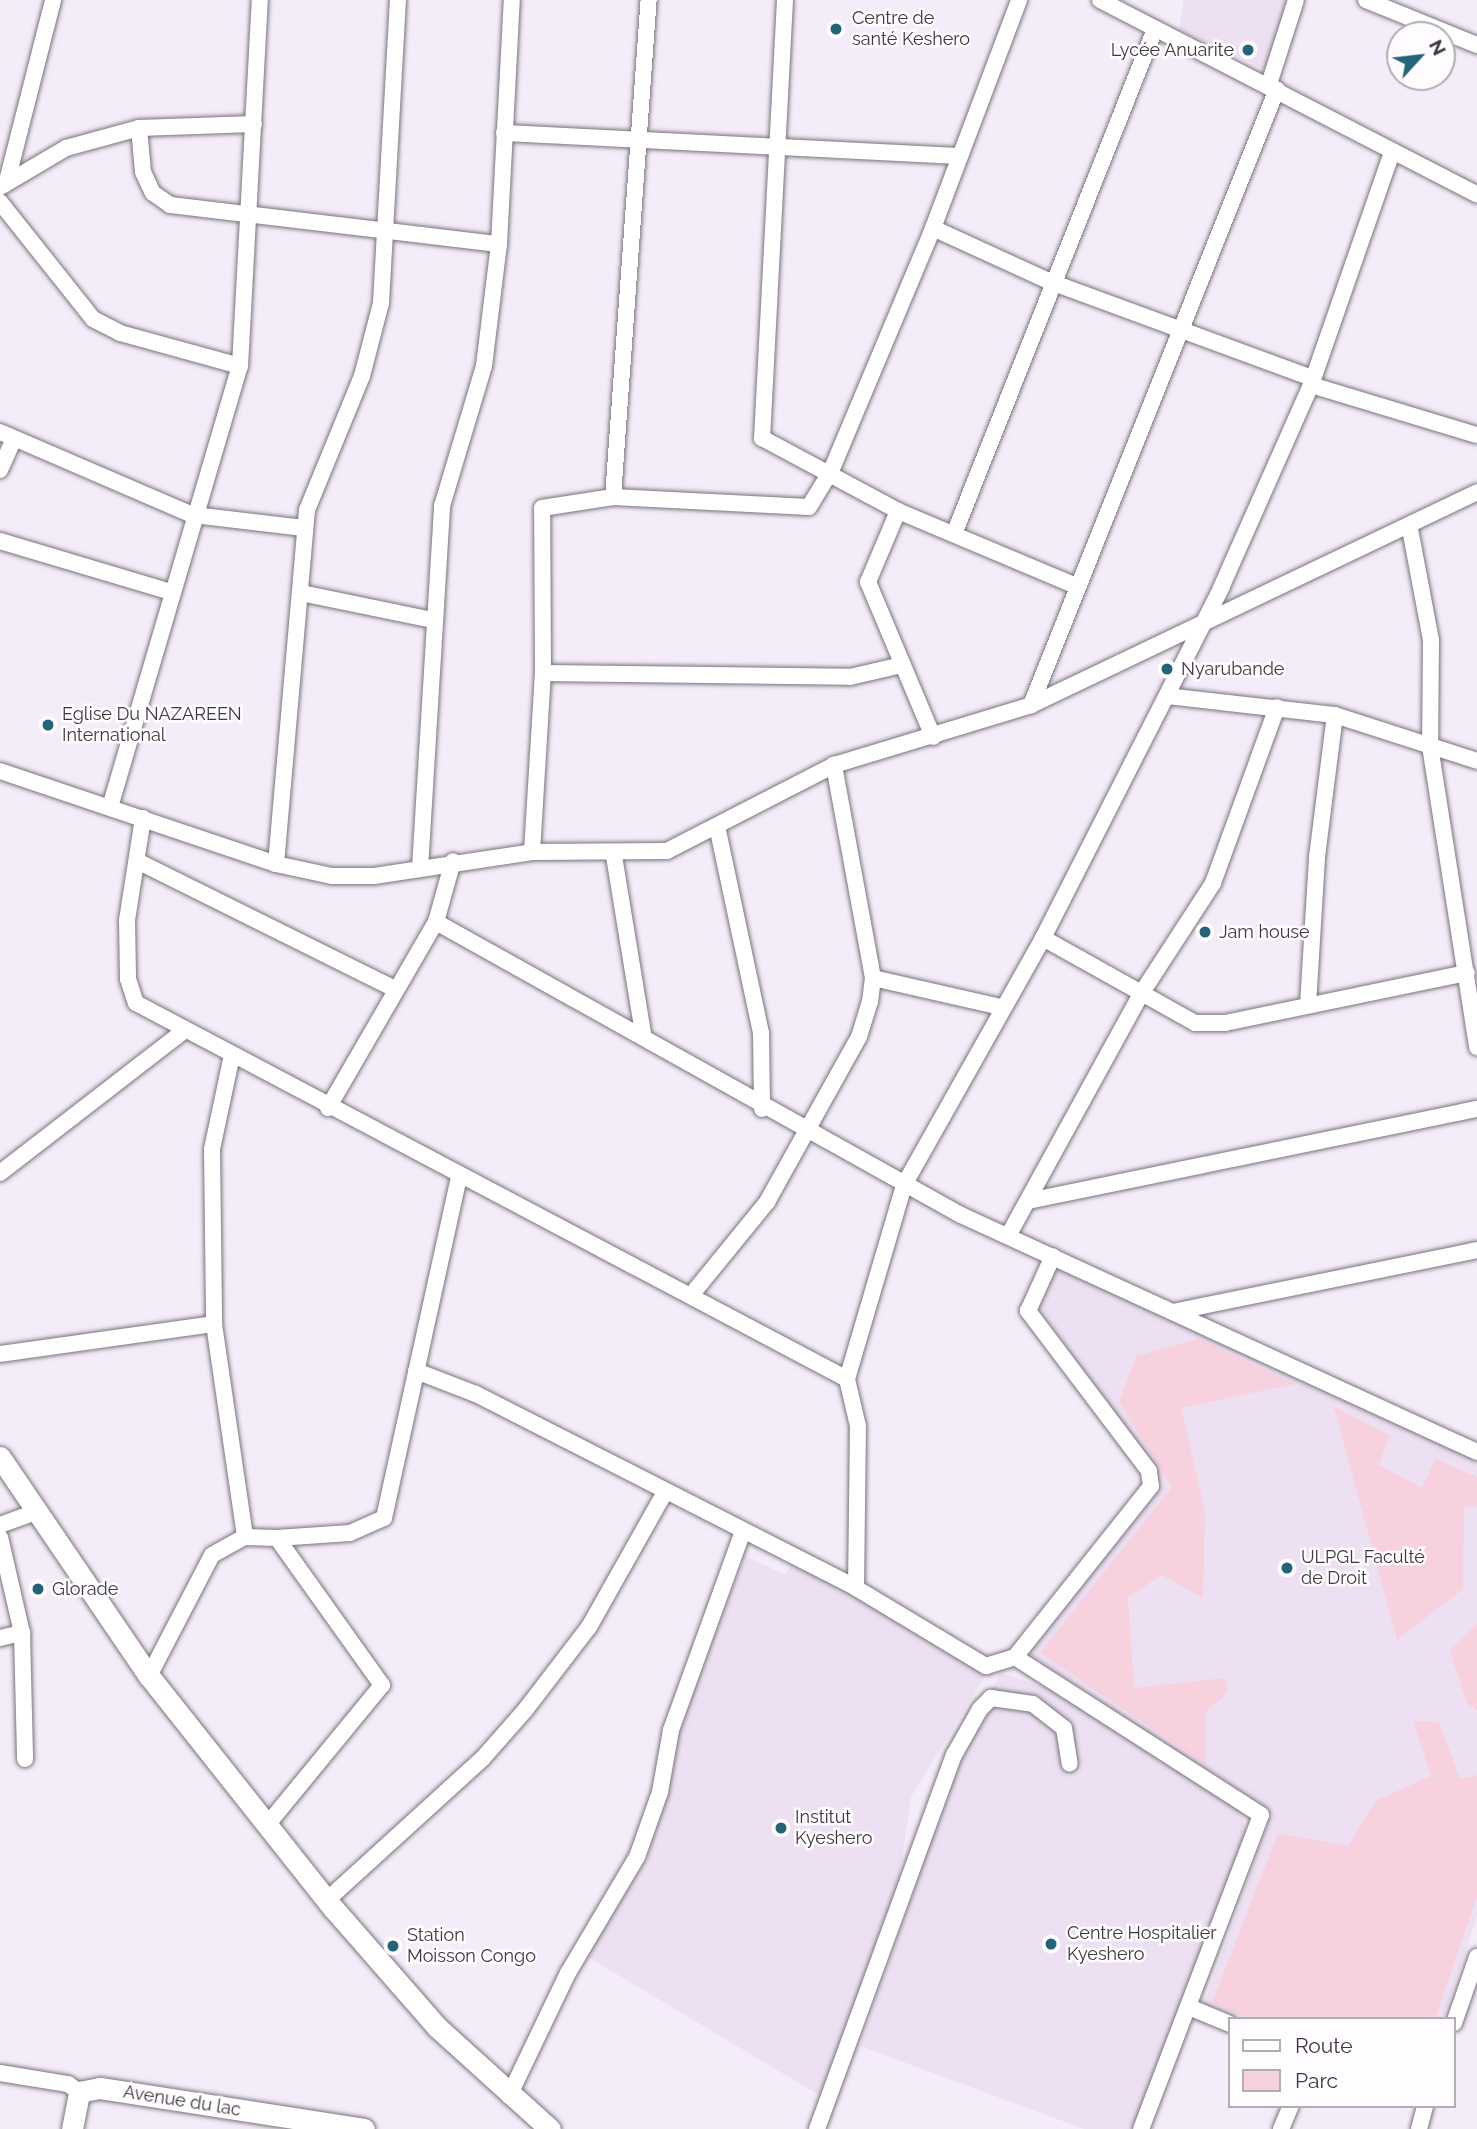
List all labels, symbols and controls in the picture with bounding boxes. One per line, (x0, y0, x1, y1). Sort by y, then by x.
place label: Centre de santé Keshero (852, 8, 970, 50)
marker: Centre de santé Keshero (826, 19, 846, 39)
north arrow (1386, 21, 1456, 91)
text: N (1425, 36, 1451, 59)
place label: Lycée Anuarite (1110, 39, 1234, 61)
marker: Lycée Anuarite (1240, 42, 1256, 58)
place label: Nyarubande (1181, 658, 1284, 680)
marker: Nyarubande (1159, 661, 1175, 677)
place label: Eglise Du NAZAREEN International (62, 704, 242, 746)
marker: Eglise Du NAZAREEN International (40, 717, 56, 733)
place label: Jam house (1219, 921, 1310, 943)
marker: Jam house (1197, 924, 1213, 940)
place label: ULPGL Faculté de Droit (1301, 1547, 1425, 1590)
marker: ULPGL Faculté de Droit (1279, 1560, 1295, 1576)
place label: Glorade (52, 1578, 118, 1600)
marker: Glorade (30, 1581, 46, 1597)
place label: Institut Kyeshero (795, 1807, 872, 1850)
marker: Institut Kyeshero (773, 1820, 789, 1836)
place label: Centre Hospitalier Kyeshero (1067, 1923, 1217, 1966)
place label: Station Moisson Congo (407, 1925, 536, 1968)
marker: Centre Hospitalier Kyeshero (1041, 1934, 1061, 1954)
marker: Station Moisson Congo (385, 1938, 401, 1954)
legend (1228, 2017, 1456, 2108)
text: Route (1295, 2033, 1353, 2058)
text: Parc (1295, 2068, 1338, 2093)
street label: Avenue du lac (122, 2081, 242, 2121)

